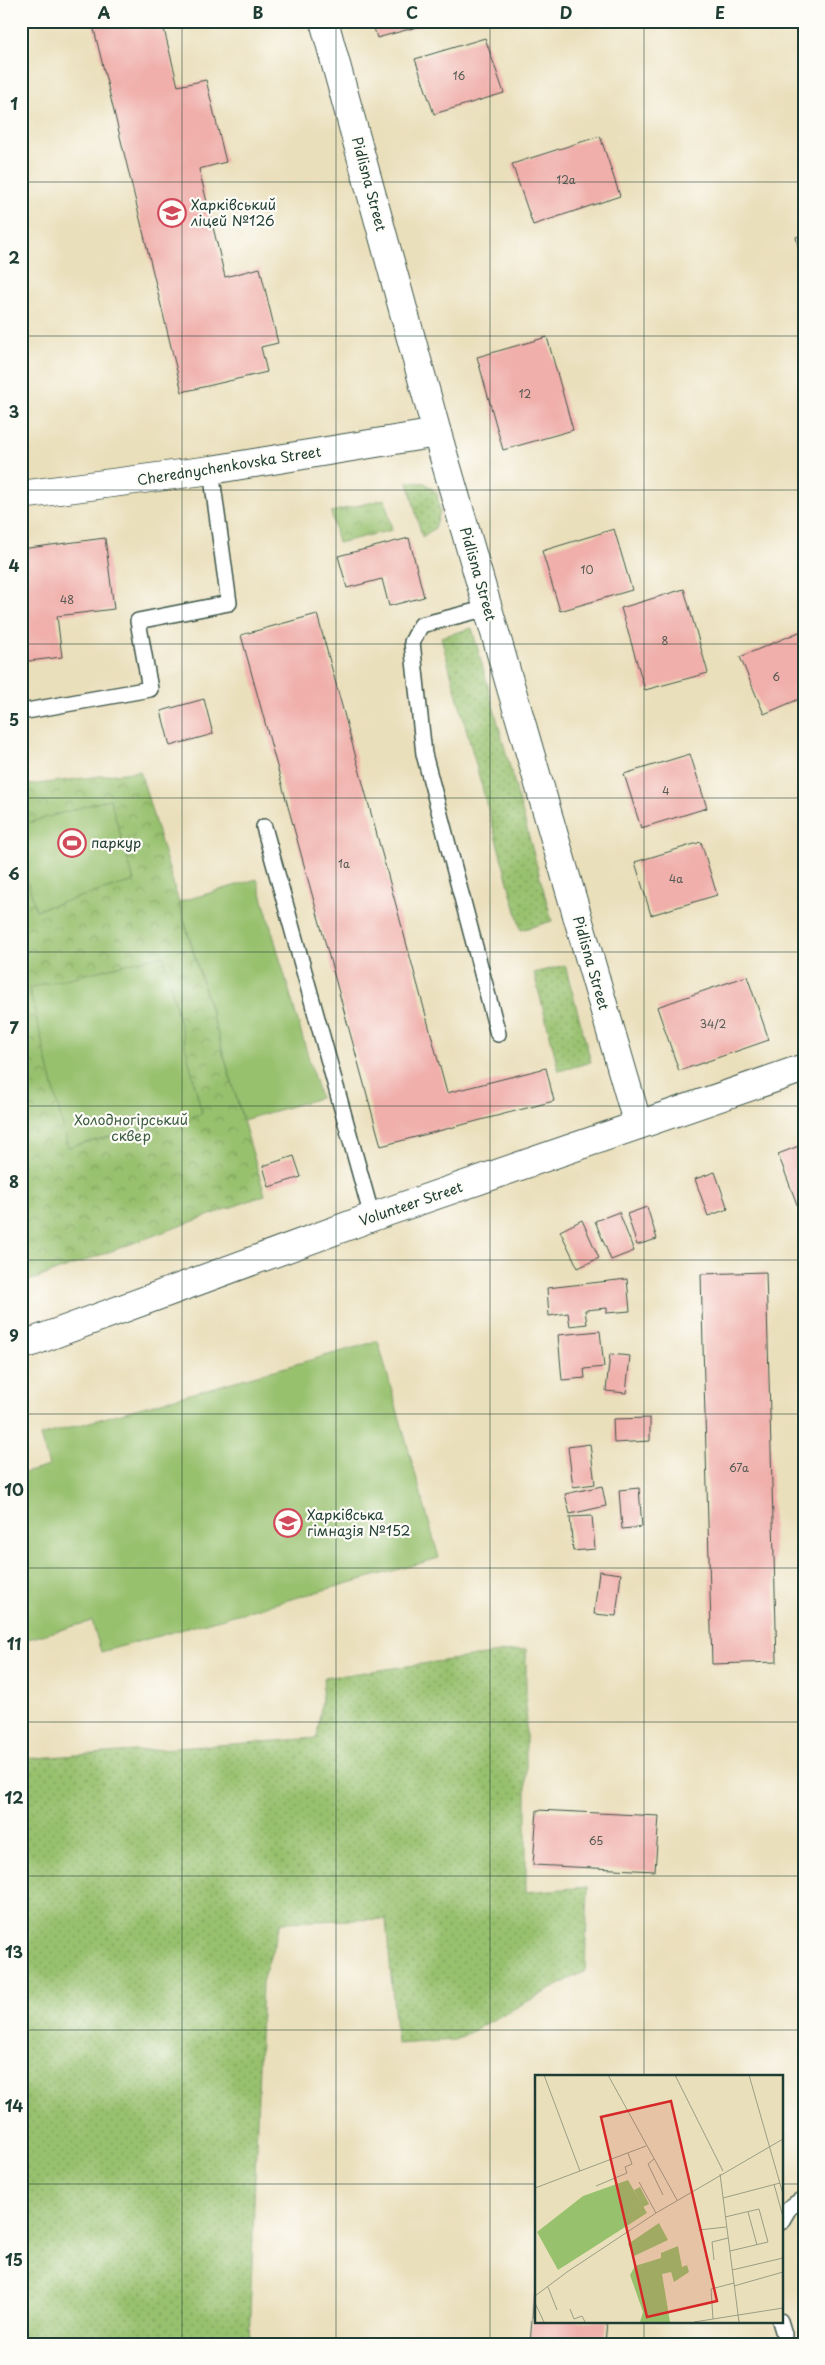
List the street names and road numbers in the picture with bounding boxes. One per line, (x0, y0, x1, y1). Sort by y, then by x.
street label: Pidlisna Street (347, 134, 392, 233)
street label: Cherednychenkovska Street (135, 441, 322, 490)
street label: Pidlisna Street (455, 525, 502, 623)
street label: Pidlisna Street (568, 914, 615, 1012)
street label: Volunteer Street (356, 1176, 466, 1231)

